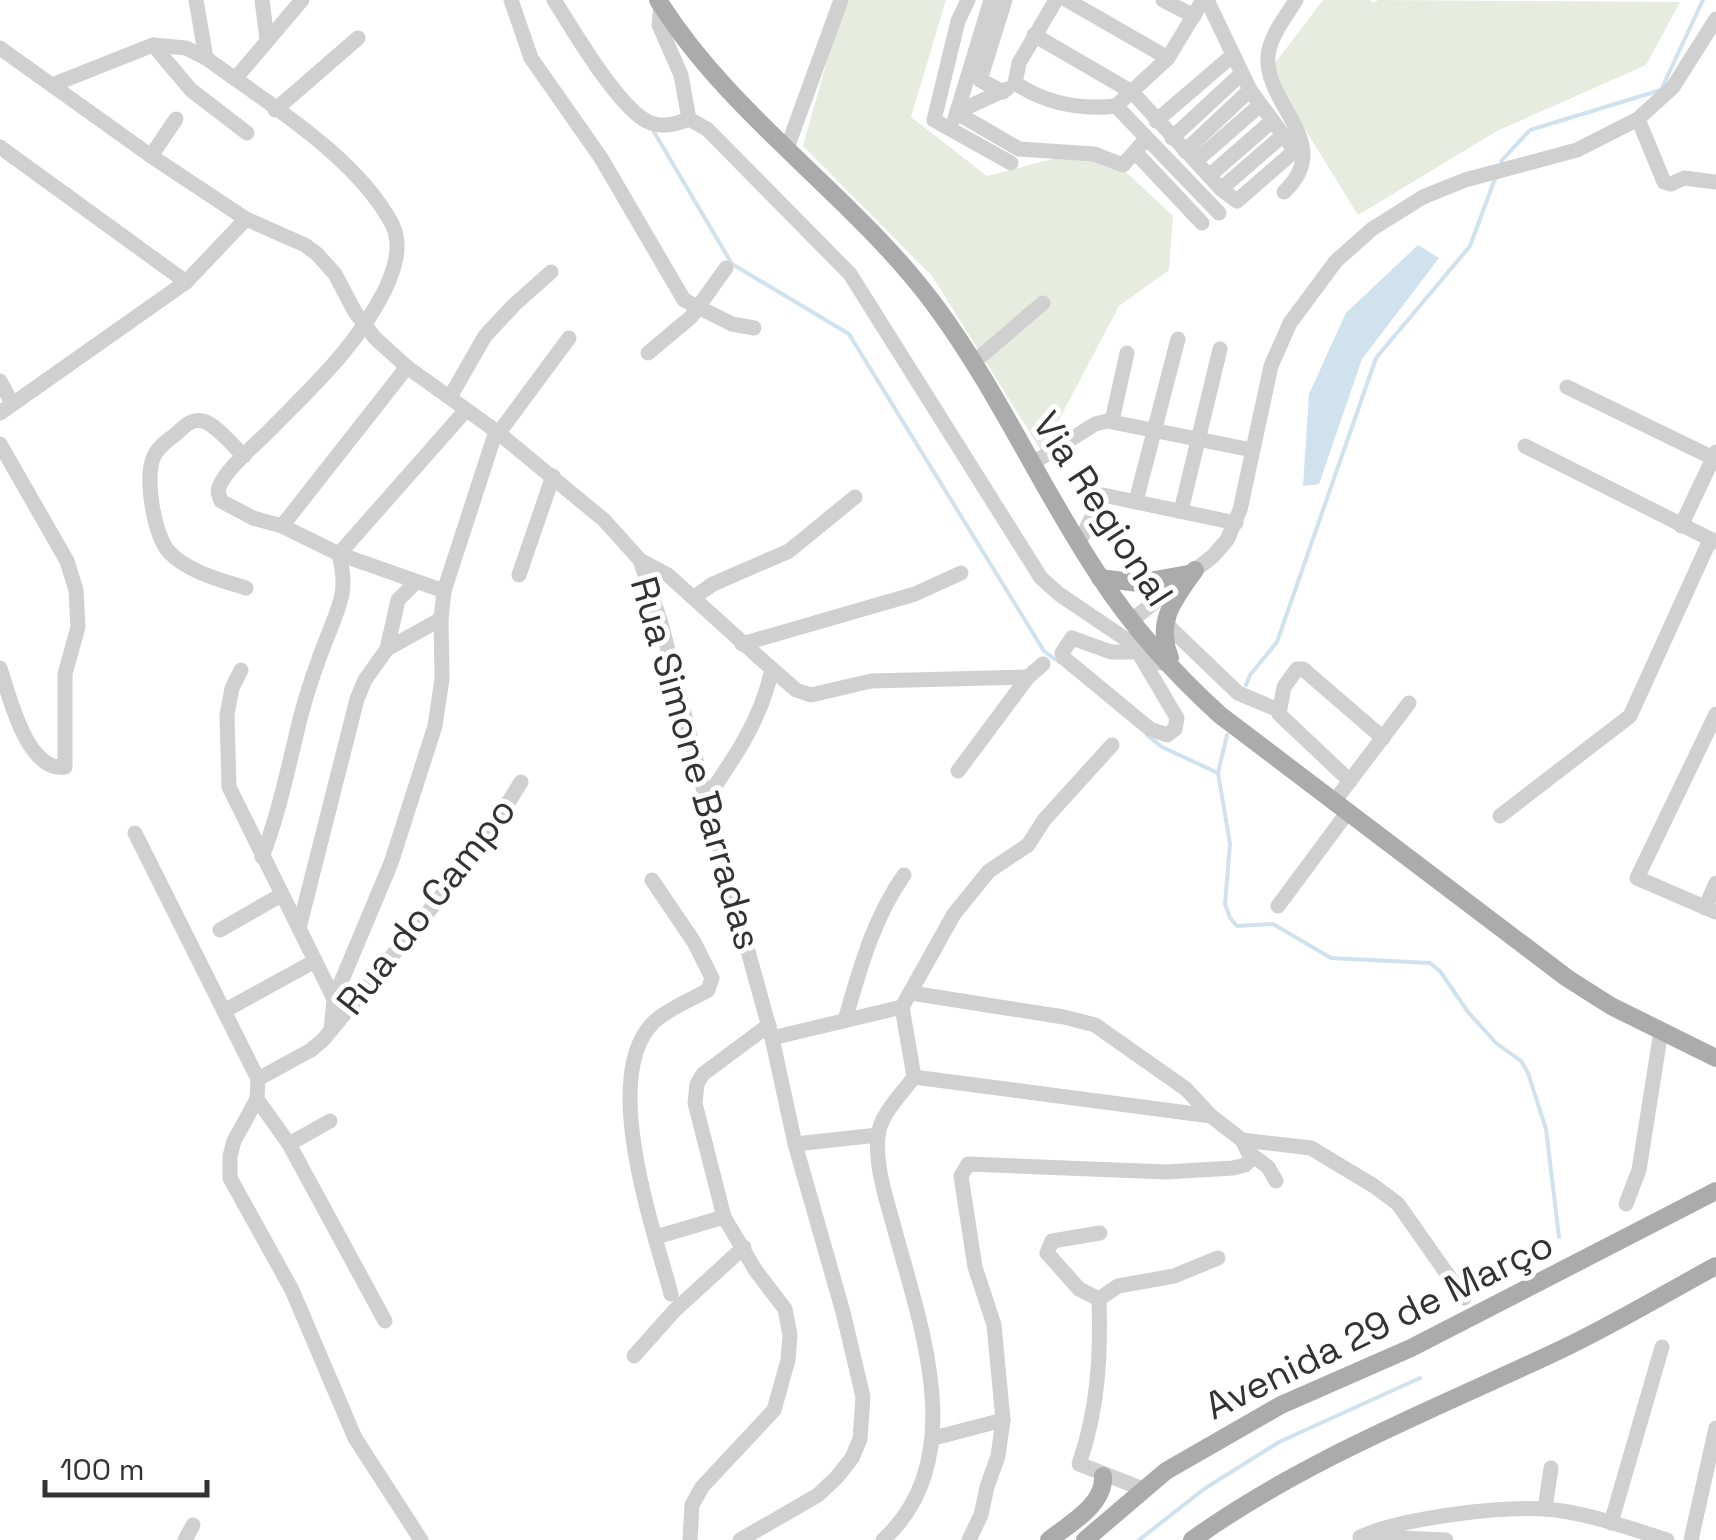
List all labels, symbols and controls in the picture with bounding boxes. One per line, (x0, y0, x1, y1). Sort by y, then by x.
street label: Via Regional (1022, 403, 1184, 615)
street label: Rua Simone Barradas (620, 571, 772, 955)
street label: Rua do Campo (326, 787, 526, 1025)
street label: Avenida 29 de Março (1197, 1220, 1561, 1430)
scale bar (45, 1435, 208, 1497)
text: 100 m (60, 1450, 145, 1489)

